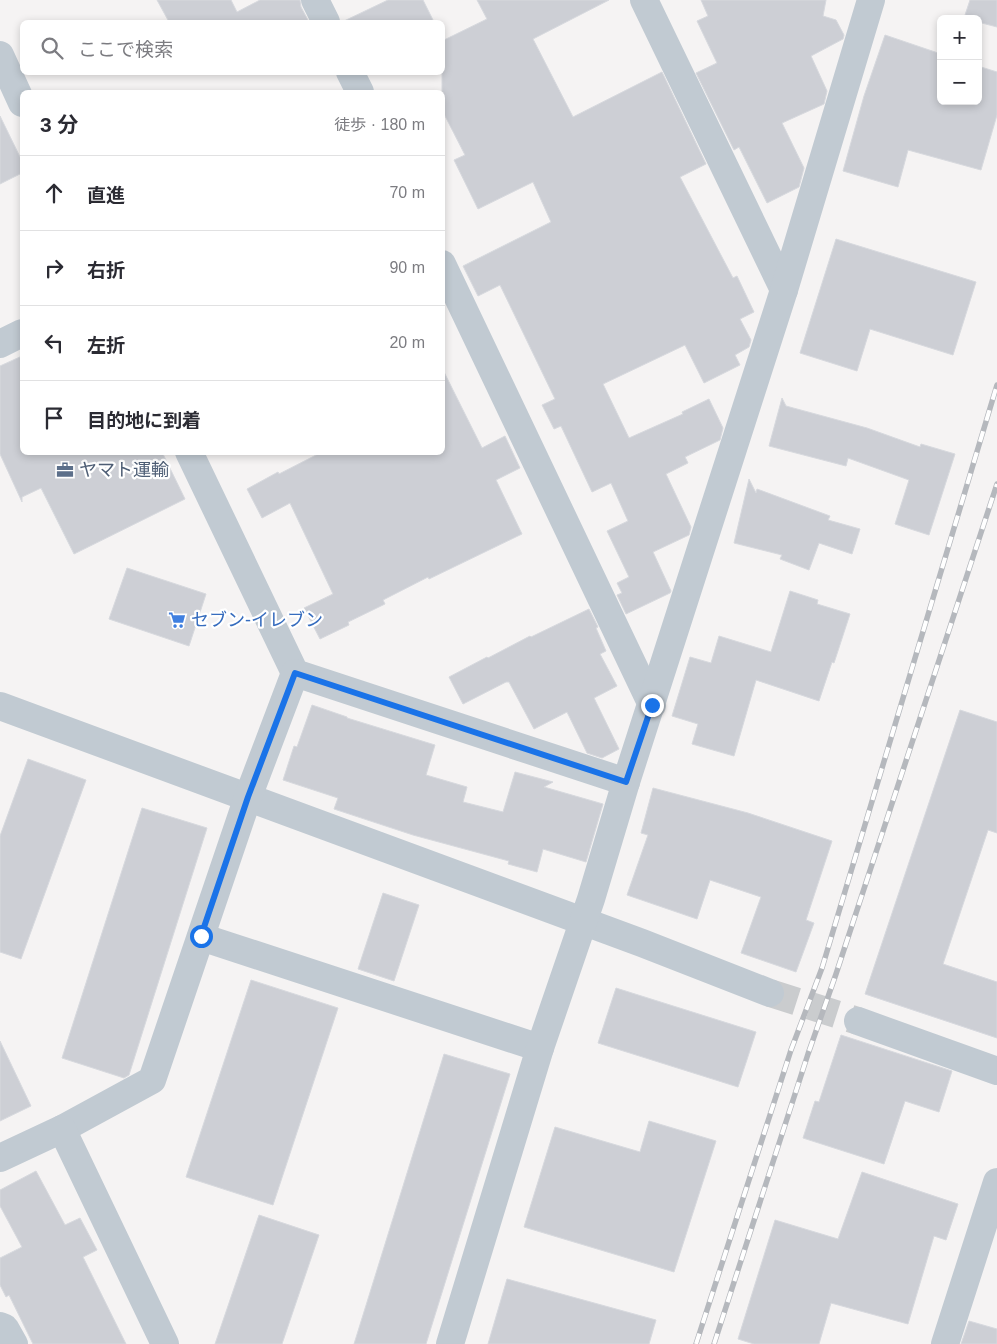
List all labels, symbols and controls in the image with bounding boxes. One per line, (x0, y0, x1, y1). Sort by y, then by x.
map controls (937, 15, 982, 105)
button: + (937, 15, 982, 60)
search box (20, 20, 445, 75)
icon: search (38, 34, 66, 62)
text: ここで検索 (78, 39, 173, 60)
button: − (937, 60, 982, 105)
text: 3 分 (40, 113, 79, 136)
text: 徒歩 · 180 m (334, 116, 425, 133)
icon: ahead (40, 179, 68, 207)
text: 70 m (389, 184, 425, 201)
text: 直進 (87, 185, 125, 206)
icon: right (40, 254, 68, 282)
text: 90 m (389, 259, 425, 276)
text: 右折 (87, 260, 125, 281)
icon: left (40, 329, 68, 357)
text: 20 m (389, 334, 425, 351)
text: 左折 (87, 335, 125, 356)
icon: arrive (40, 404, 68, 432)
text: 目的地に到着 (87, 410, 201, 431)
office icon: ヤマト運輸 (55, 460, 75, 480)
place label: ヤマト運輸 (79, 460, 169, 480)
supermarket icon: セブン-イレブン (167, 610, 187, 630)
place label: セブン-イレブン (191, 610, 323, 630)
route end (641, 694, 664, 717)
route start (190, 925, 213, 948)

